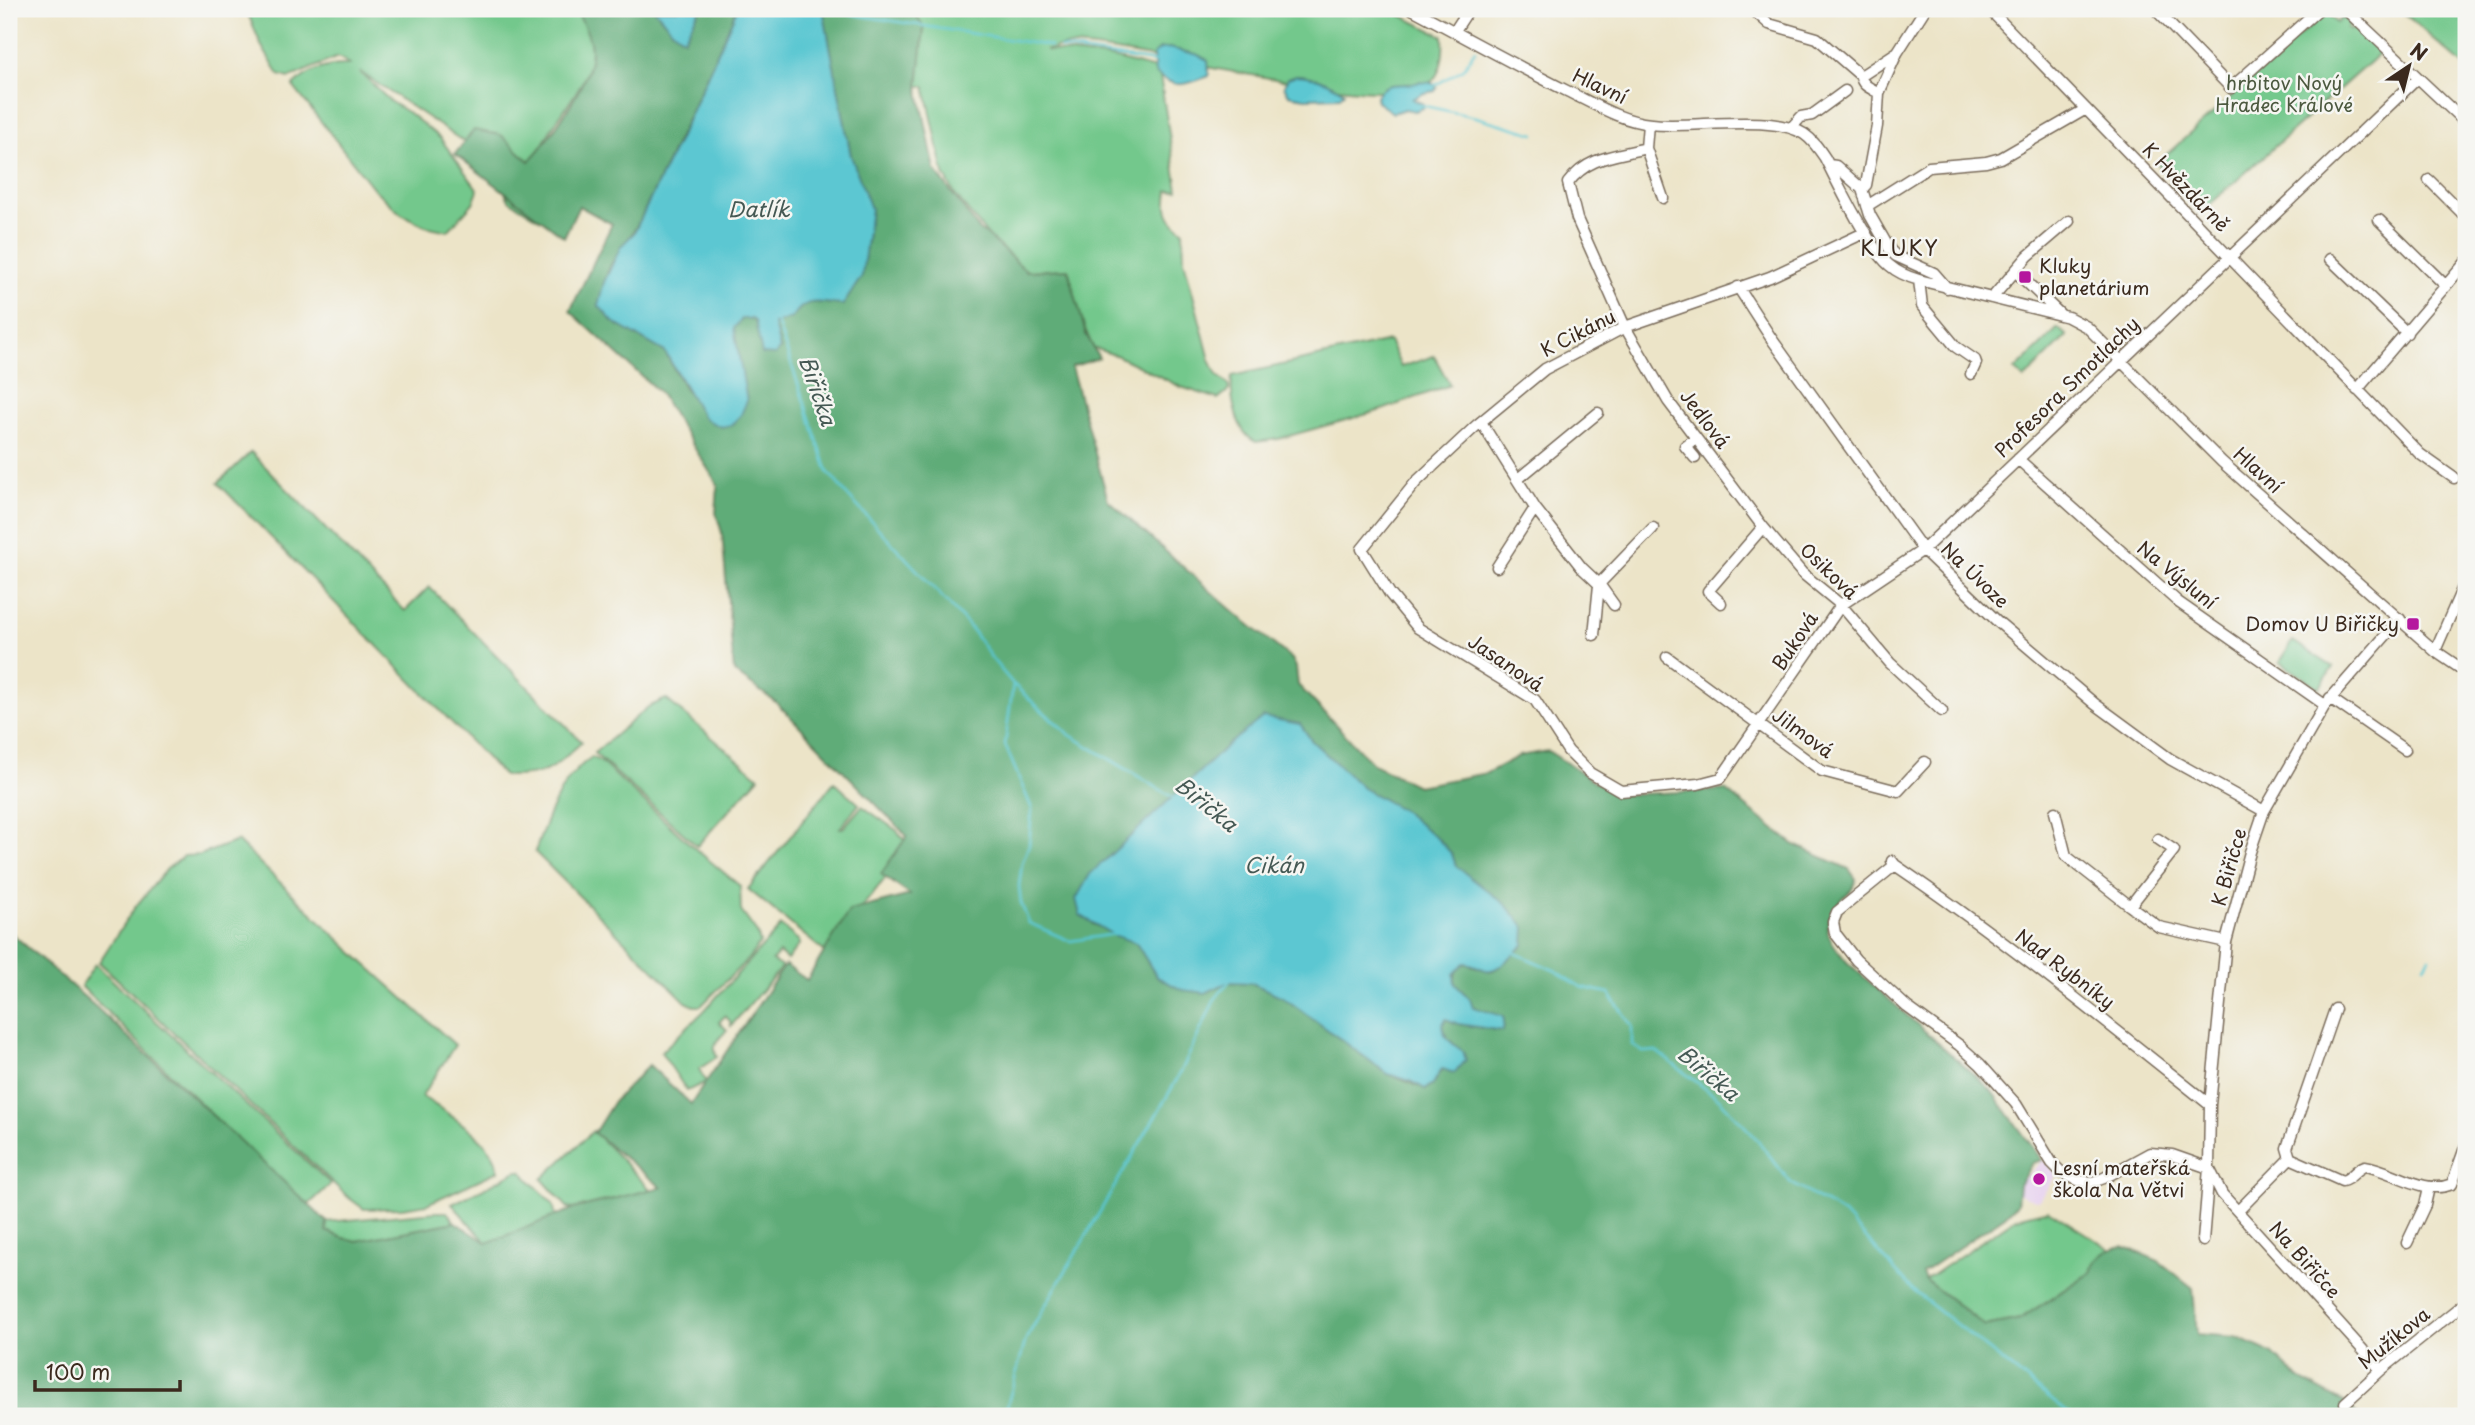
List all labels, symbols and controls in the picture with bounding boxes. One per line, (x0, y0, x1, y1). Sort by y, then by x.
north arrow (2374, 32, 2444, 102)
text: N (2405, 35, 2434, 67)
street label: Hlavní (1568, 60, 1633, 110)
park label: hrbitov Nový Hradec Králové (2215, 68, 2353, 118)
street label: K Hvězdárně (2137, 135, 2237, 237)
water label: Datlík (728, 192, 791, 224)
district label: KLUKY (1860, 231, 1940, 263)
place label: Kluky planetárium (2039, 251, 2149, 301)
marker: Kluky planetárium (2017, 269, 2033, 285)
street label: K Cikánu (1535, 301, 1620, 363)
street label: Profesora Smotlachy (1988, 310, 2145, 463)
water label: Biřička (792, 351, 846, 431)
street label: Jedlová (1674, 383, 1738, 454)
street label: Hlavní (2228, 440, 2290, 499)
street label: Na Výsluní (2132, 533, 2224, 615)
street label: Osiková (1794, 535, 1865, 605)
street label: Na Úvoze (1935, 535, 2016, 614)
street label: Buková (1764, 605, 1824, 675)
place label: Domov U Biřičky (2246, 609, 2399, 637)
marker: Domov U Biřičky (2405, 616, 2421, 632)
street label: Jasanová (1463, 626, 1550, 698)
street label: Jilmová (1767, 700, 1840, 764)
water label: Biřička (1169, 768, 1246, 839)
street label: K Biřičce (2204, 824, 2253, 909)
water label: Cikán (1244, 848, 1305, 880)
street label: Nad Rybníky (2010, 921, 2121, 1015)
water label: Biřička (1671, 1037, 1748, 1108)
place label: Lesní mateřská škola Na Větvi (2053, 1153, 2190, 1203)
marker: Lesní mateřská škola Na Větvi (2031, 1171, 2047, 1187)
street label: Na Biřičce (2264, 1215, 2348, 1304)
street label: Mužíkova (2351, 1299, 2436, 1375)
scale bar (35, 1348, 180, 1392)
text: 100 m (46, 1355, 110, 1387)

